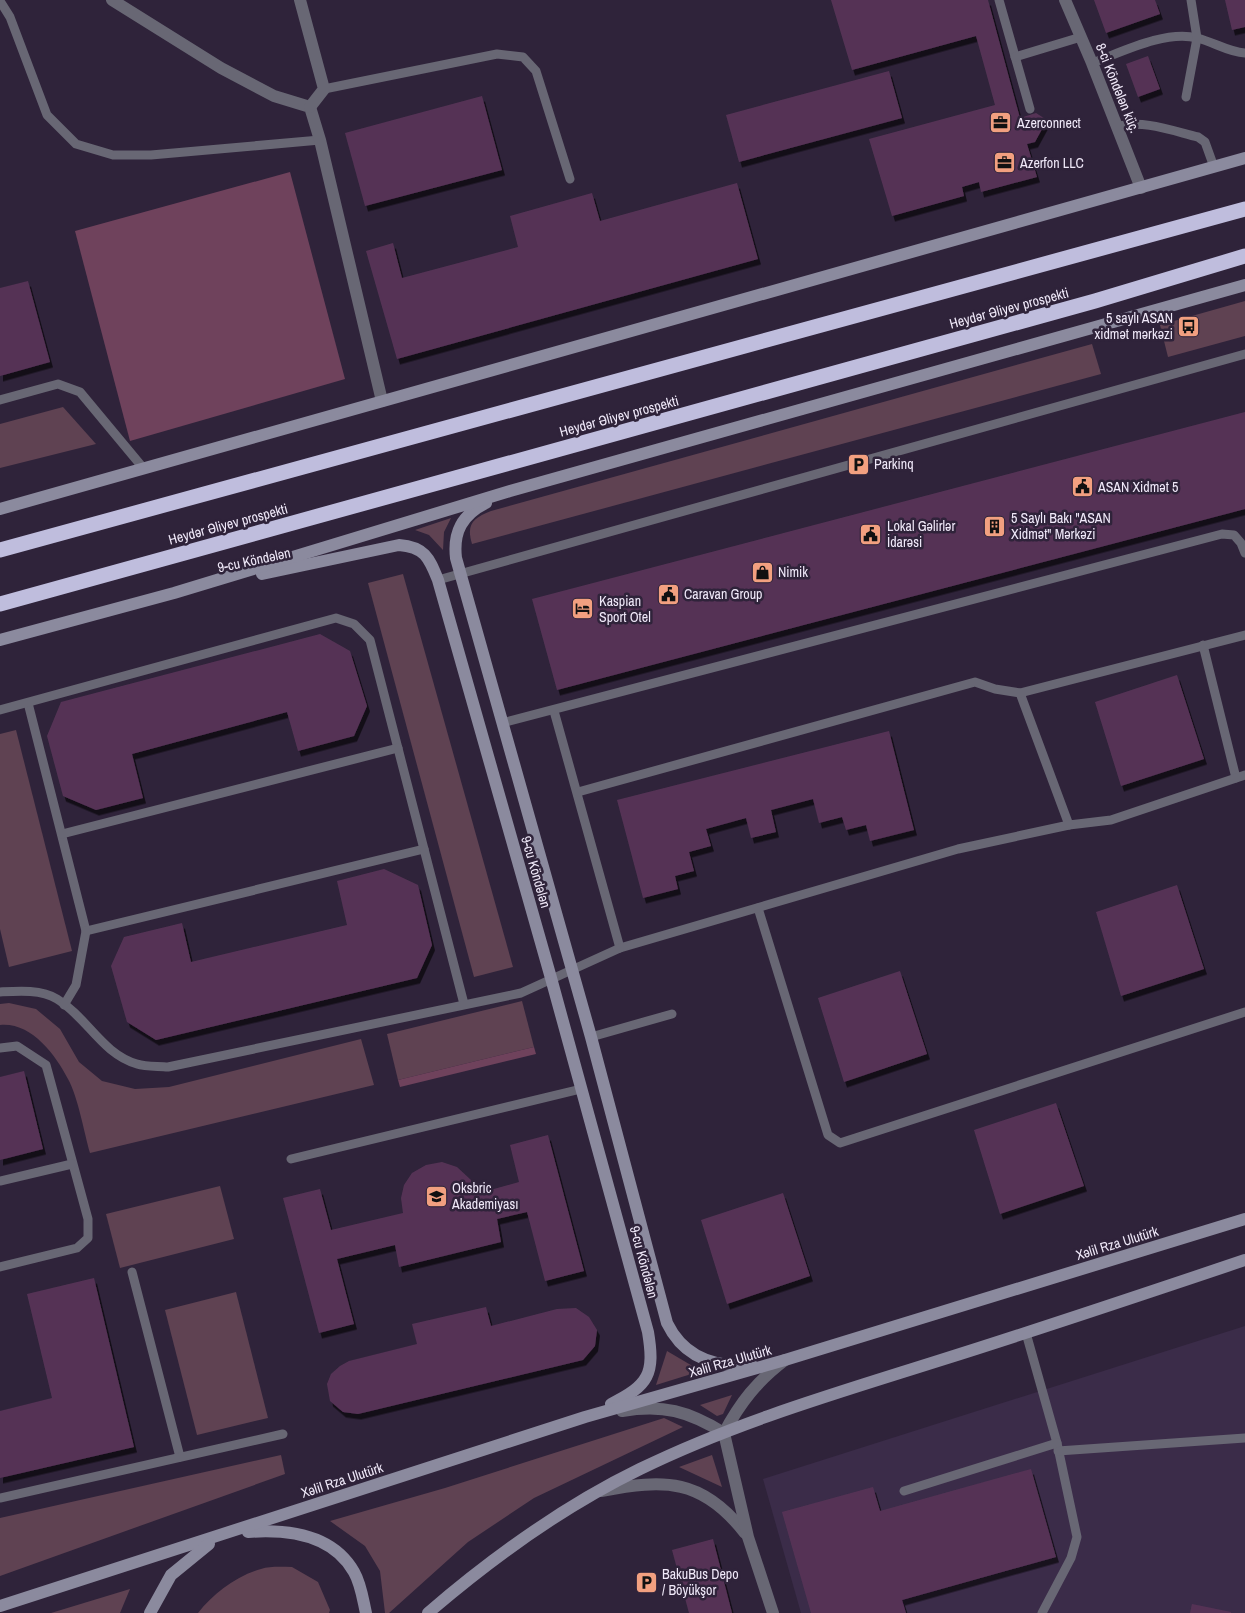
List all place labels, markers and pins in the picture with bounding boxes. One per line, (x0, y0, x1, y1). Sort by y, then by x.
office icon: Azerconnect (989, 111, 1013, 135)
place label: Azerconnect (1016, 114, 1081, 132)
office icon: Azerfon LLC (992, 151, 1016, 175)
place label: Azerfon LLC (1019, 154, 1084, 172)
place label: 5 saylı ASAN xidmət mərkəzi (1095, 309, 1173, 343)
bus stop icon: 5 saylı ASAN xidmət mərkəzi (1177, 314, 1201, 338)
parking icon: Parkinq (846, 452, 870, 476)
place label: Parkinq (874, 455, 914, 473)
public building icon: ASAN Xidmət 5 (1070, 475, 1094, 499)
place label: ASAN Xidmət 5 (1097, 478, 1178, 496)
place label: 5 Saylı Bakı "ASAN Xidmət" Mərkəzi (1011, 509, 1111, 543)
building icon: 5 Saylı Bakı "ASAN Xidmət" Mərkəzi (983, 514, 1007, 538)
place label: Lokal Gəlirlər İdarəsi (887, 517, 955, 551)
public building icon: Lokal Gəlirlər İdarəsi (859, 522, 883, 546)
shop icon: Nimik (750, 560, 774, 584)
place label: Nimik (778, 563, 808, 581)
public building icon: Caravan Group (656, 582, 680, 606)
place label: Caravan Group (684, 585, 762, 603)
place label: Kaspian Sport Otel (599, 592, 651, 626)
hotel icon: Kaspian Sport Otel (571, 597, 595, 621)
place label: Oksbric Akademiyası (451, 1179, 518, 1213)
school or university icon: Oksbric Akademiyası (424, 1184, 448, 1208)
place label: BakuBus Depo / Böyükşor (662, 1565, 739, 1599)
parking icon: BakuBus Depo / Böyükşor (634, 1570, 658, 1594)

